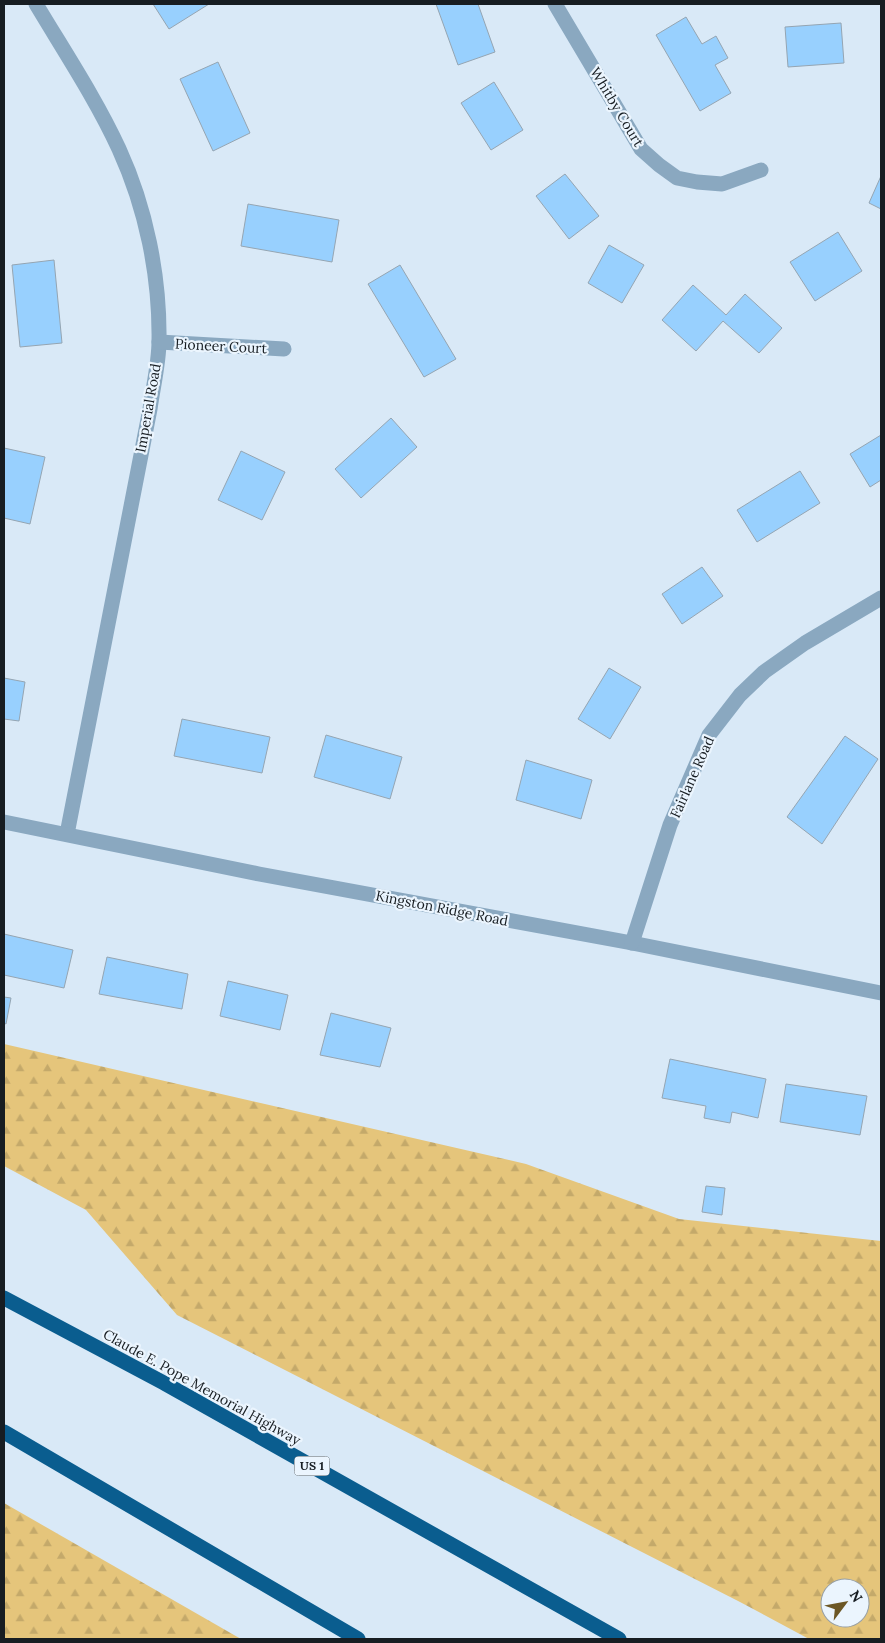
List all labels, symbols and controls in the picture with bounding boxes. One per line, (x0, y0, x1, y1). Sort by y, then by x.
street label: Whitby Court (586, 64, 648, 150)
street label: Pioneer Court (175, 335, 268, 357)
street label: Imperial Road (131, 362, 165, 454)
street label: Fairlane Road (666, 733, 718, 821)
street label: Kingston Ridge Road (374, 886, 510, 930)
street label: Claude E. Pope Memorial Highway (100, 1325, 304, 1449)
road number: US 1 (294, 1456, 330, 1475)
north arrow (820, 1578, 870, 1628)
text: N (846, 1587, 867, 1606)

